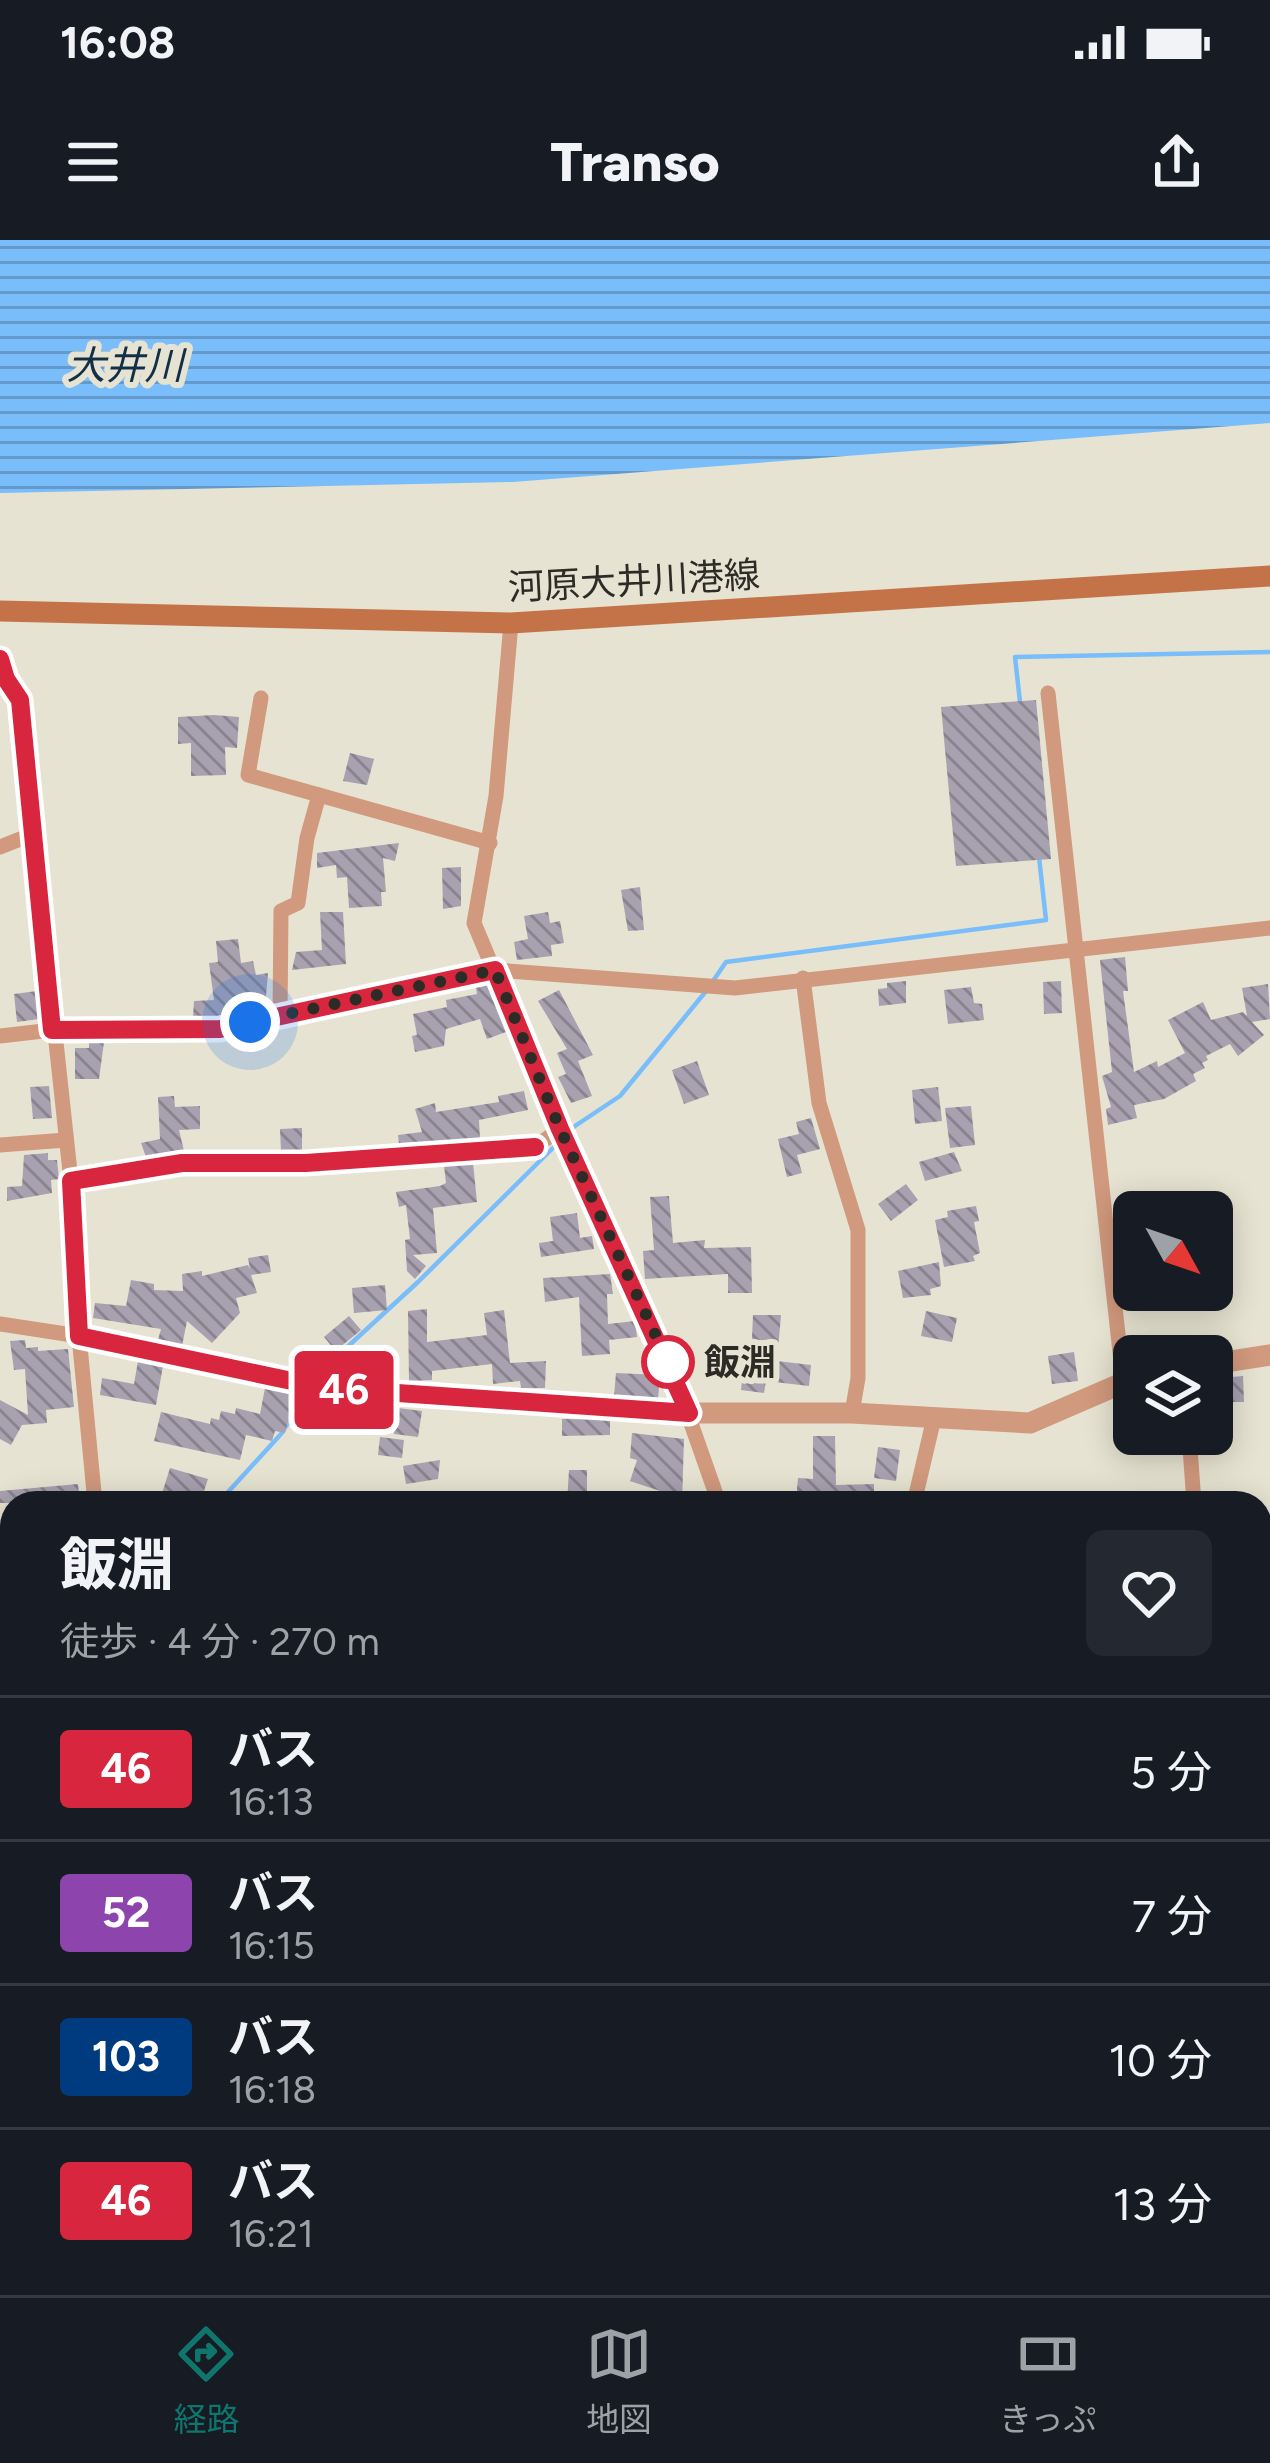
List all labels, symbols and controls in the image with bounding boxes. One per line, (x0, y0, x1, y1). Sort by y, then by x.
text: 16:08 (60, 15, 175, 69)
icon: menu (60, 129, 126, 195)
icon: share (1144, 129, 1210, 195)
text: Transo (550, 130, 720, 195)
water label: 大井川 (66, 342, 187, 389)
street label: 河原大井川港線 (507, 553, 761, 609)
your location (220, 992, 280, 1052)
north arrow (1113, 1191, 1233, 1311)
map controls (1113, 1191, 1233, 1455)
button: layers (1113, 1335, 1233, 1455)
marker: 飯淵 (643, 1337, 693, 1387)
place label: 飯淵 (704, 1341, 776, 1384)
line badge: 46 (290, 1351, 398, 1429)
text: 46 (319, 1364, 369, 1415)
button: heart (1086, 1530, 1212, 1656)
text: 飯淵 (60, 1531, 174, 1599)
text: 徒歩 · 4 分 · 270 m (60, 1618, 380, 1665)
text: バス (228, 1722, 318, 1776)
text: 46 (101, 1743, 151, 1794)
text: 5 分 (1130, 1745, 1212, 1799)
text: 16:13 (228, 1778, 313, 1825)
text: バス (228, 1866, 318, 1920)
text: 52 (102, 1887, 150, 1938)
text: 7 分 (1132, 1889, 1212, 1943)
text: 16:15 (228, 1922, 315, 1969)
text: バス (228, 2010, 318, 2064)
text: 103 (92, 2031, 160, 2082)
text: 10 分 (1108, 2033, 1212, 2087)
text: 16:18 (228, 2066, 316, 2113)
text: バス (228, 2154, 318, 2208)
text: 46 (101, 2175, 151, 2226)
text: 13 分 (1113, 2177, 1212, 2231)
text: 16:21 (228, 2210, 314, 2257)
tab: 経路 (173, 2321, 239, 2441)
tab: 地図 (586, 2321, 652, 2441)
tab: きっぷ (999, 2321, 1097, 2441)

